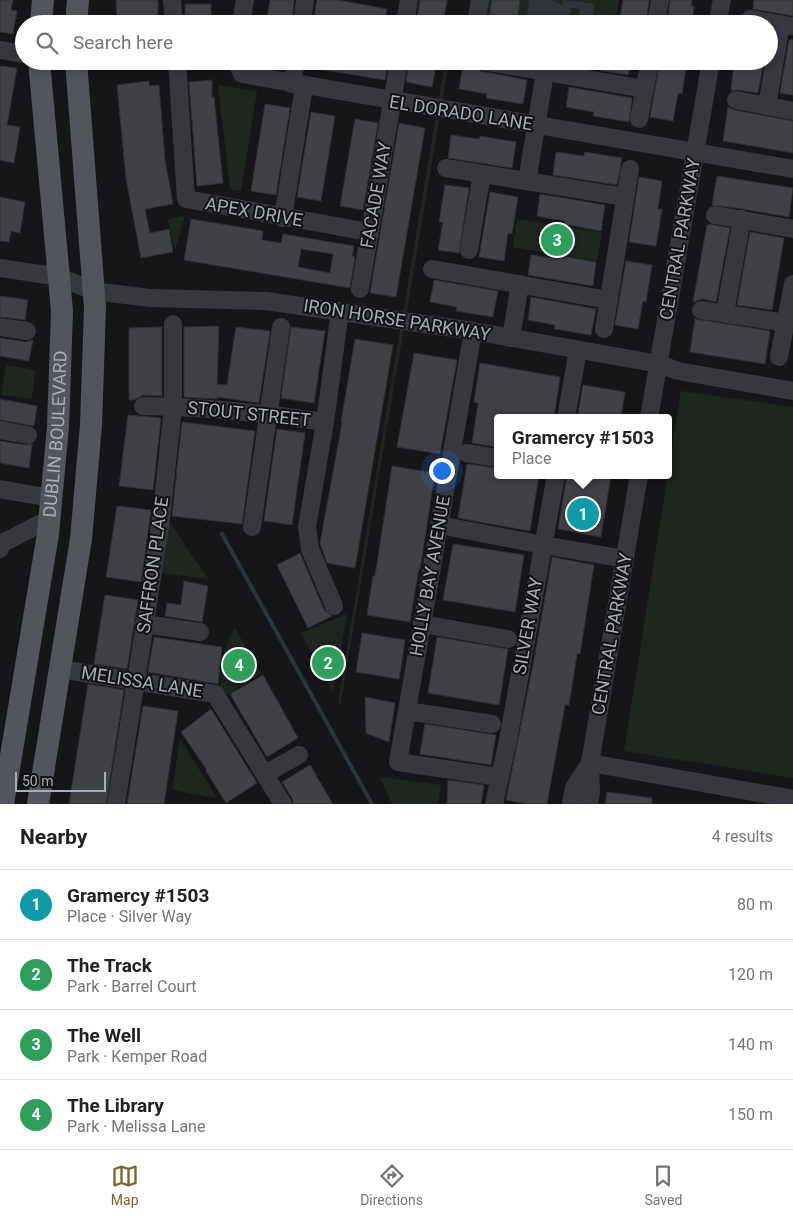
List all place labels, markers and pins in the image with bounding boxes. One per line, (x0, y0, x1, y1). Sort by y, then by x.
pin: 3 (541, 221, 573, 259)
pin: 1 (567, 495, 599, 533)
pin: 2 (312, 644, 344, 682)
pin: 4 (223, 646, 255, 684)

